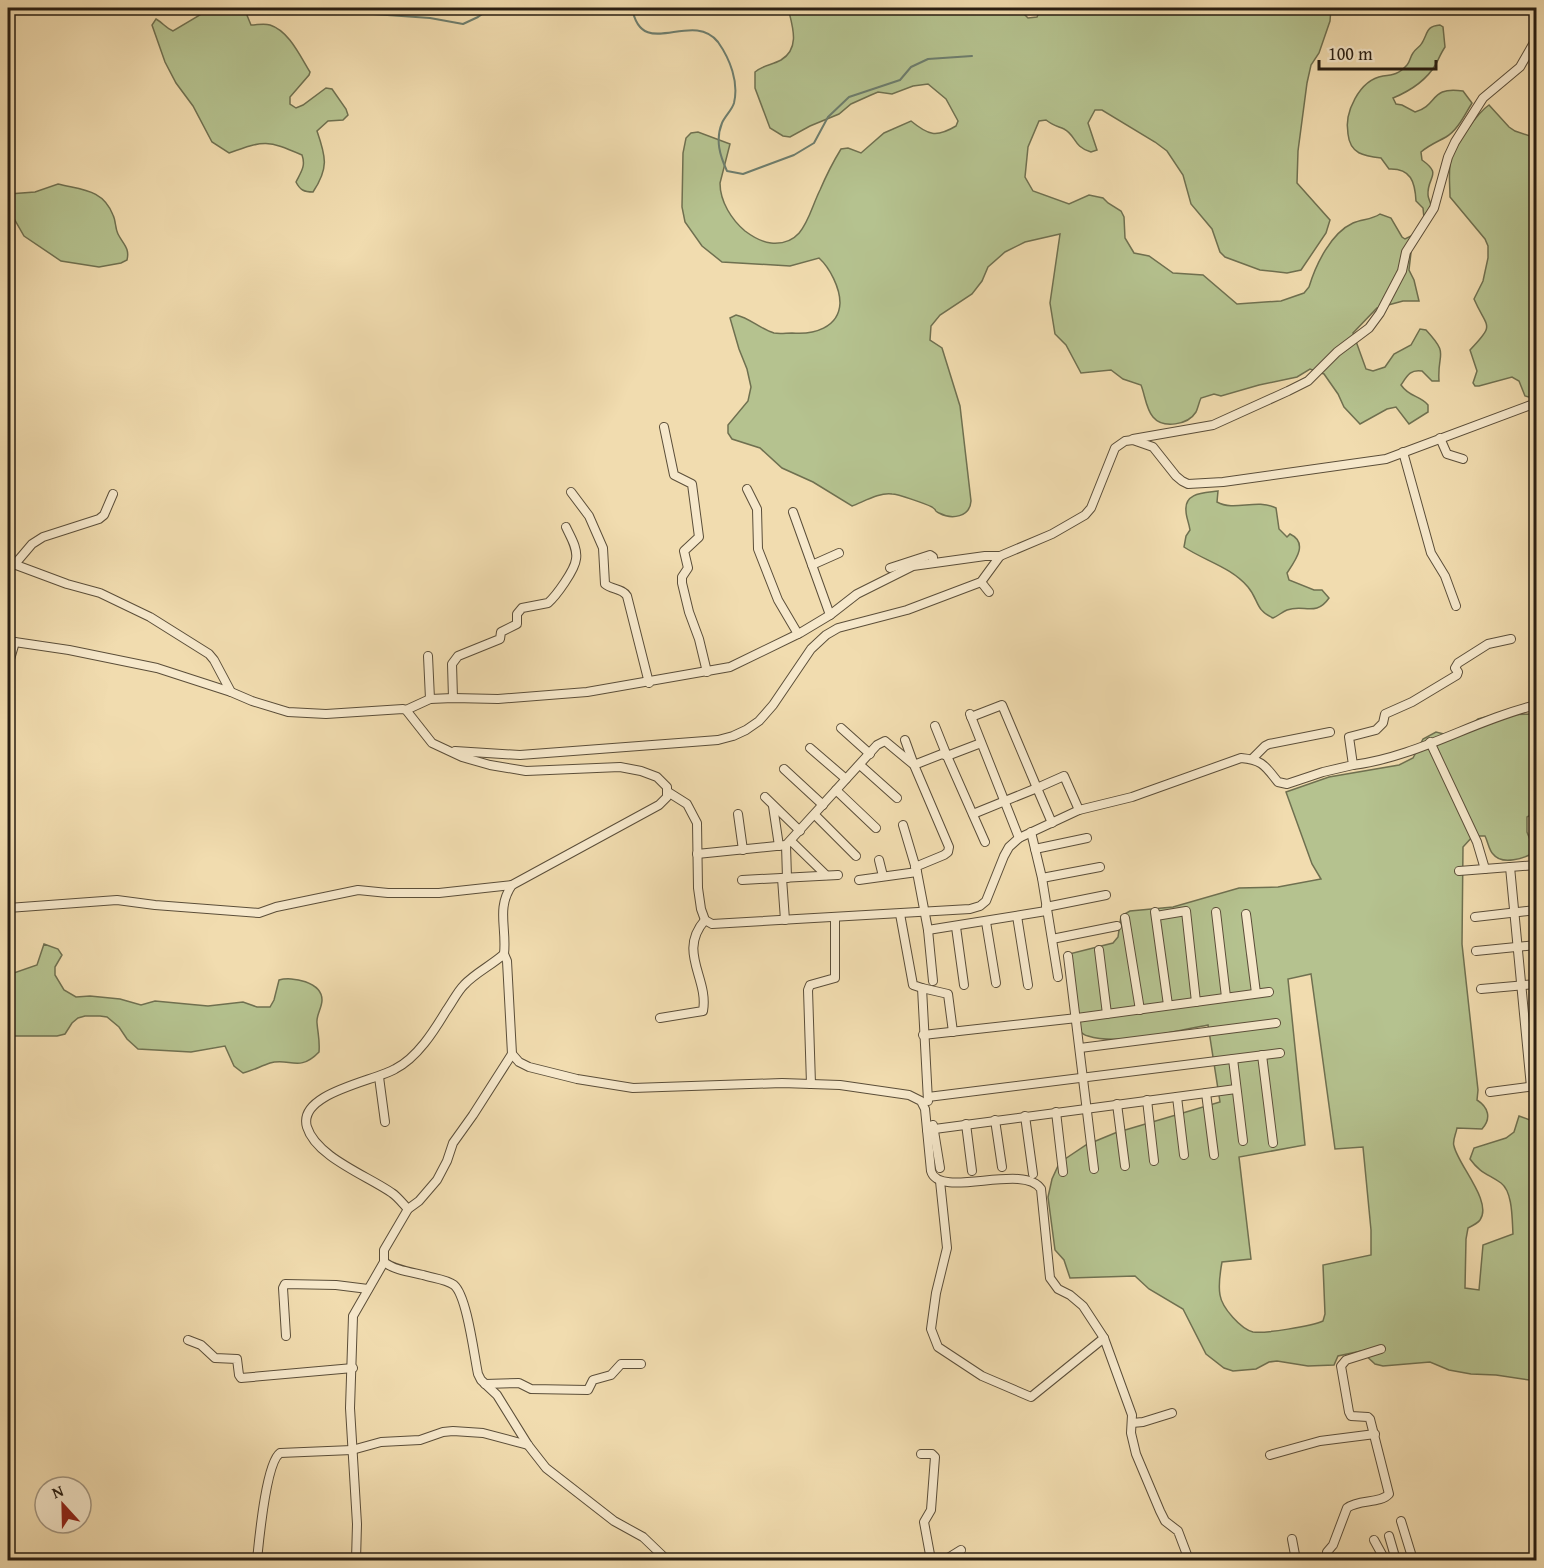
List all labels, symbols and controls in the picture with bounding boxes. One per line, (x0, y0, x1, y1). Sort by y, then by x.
scale bar (1319, 33, 1436, 71)
text: 100 m (1328, 40, 1373, 67)
north arrow (33, 1475, 93, 1535)
text: N (48, 1478, 67, 1504)

